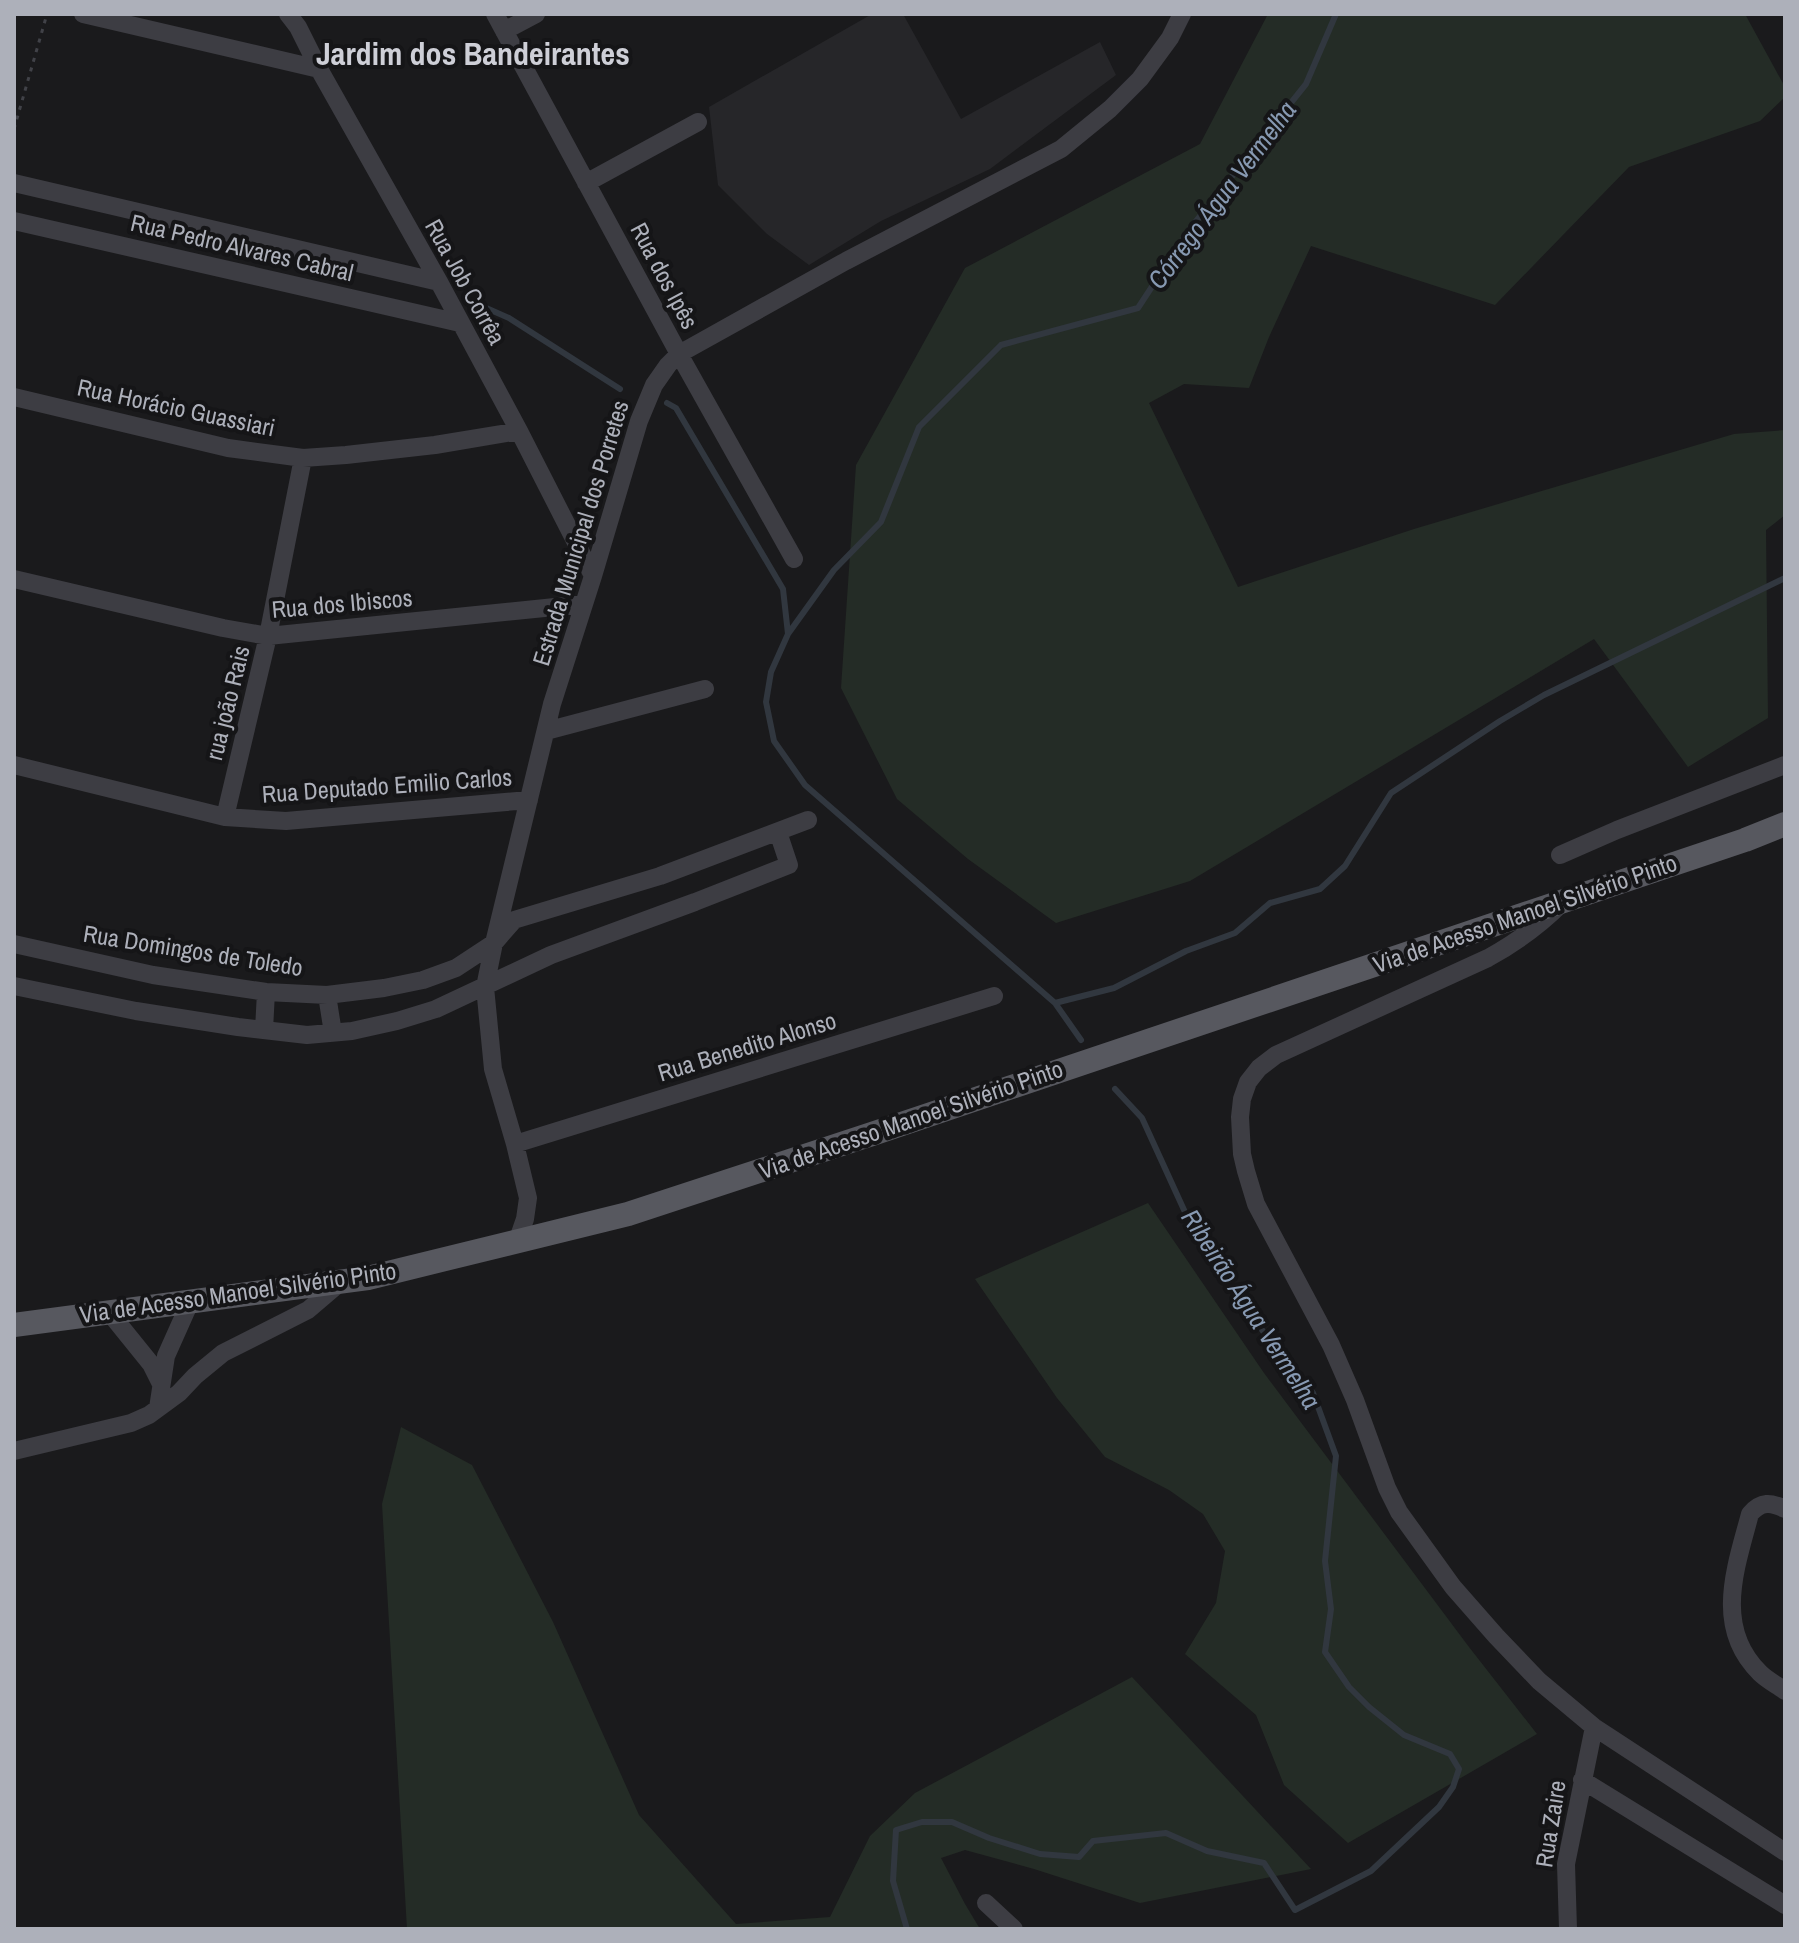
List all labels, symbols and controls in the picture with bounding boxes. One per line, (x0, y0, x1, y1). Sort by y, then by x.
district label: Jardim dos Bandeirantes (316, 32, 630, 75)
water label: Córrego Água Vermelha (1139, 93, 1304, 296)
street label: Rua Pedro Alvares Cabral (128, 206, 357, 288)
street label: Rua Job Corrêa (418, 213, 514, 350)
street label: Rua dos Ipês (624, 217, 706, 334)
street label: Rua Horácio Guassiari (74, 370, 278, 444)
street label: Estrada Municipal dos Porretes (524, 396, 636, 669)
street label: Rua dos Ibiscos (270, 581, 414, 625)
street label: rua joão Rais (197, 642, 257, 763)
street label: Rua Deputado Emilio Carlos (261, 760, 513, 810)
street label: Via de Acesso Manoel Silvério Pinto (1369, 846, 1681, 980)
street label: Rua Domingos de Toledo (81, 917, 305, 983)
street label: Rua Benedito Alonso (654, 1004, 840, 1088)
street label: Via de Acesso Manoel Silvério Pinto (755, 1052, 1067, 1186)
water label: Ribeirão Água Vermelha (1174, 1202, 1329, 1416)
street label: Via de Acesso Manoel Silvério Pinto (78, 1254, 398, 1330)
street label: Rua Zaire (1527, 1778, 1573, 1870)

